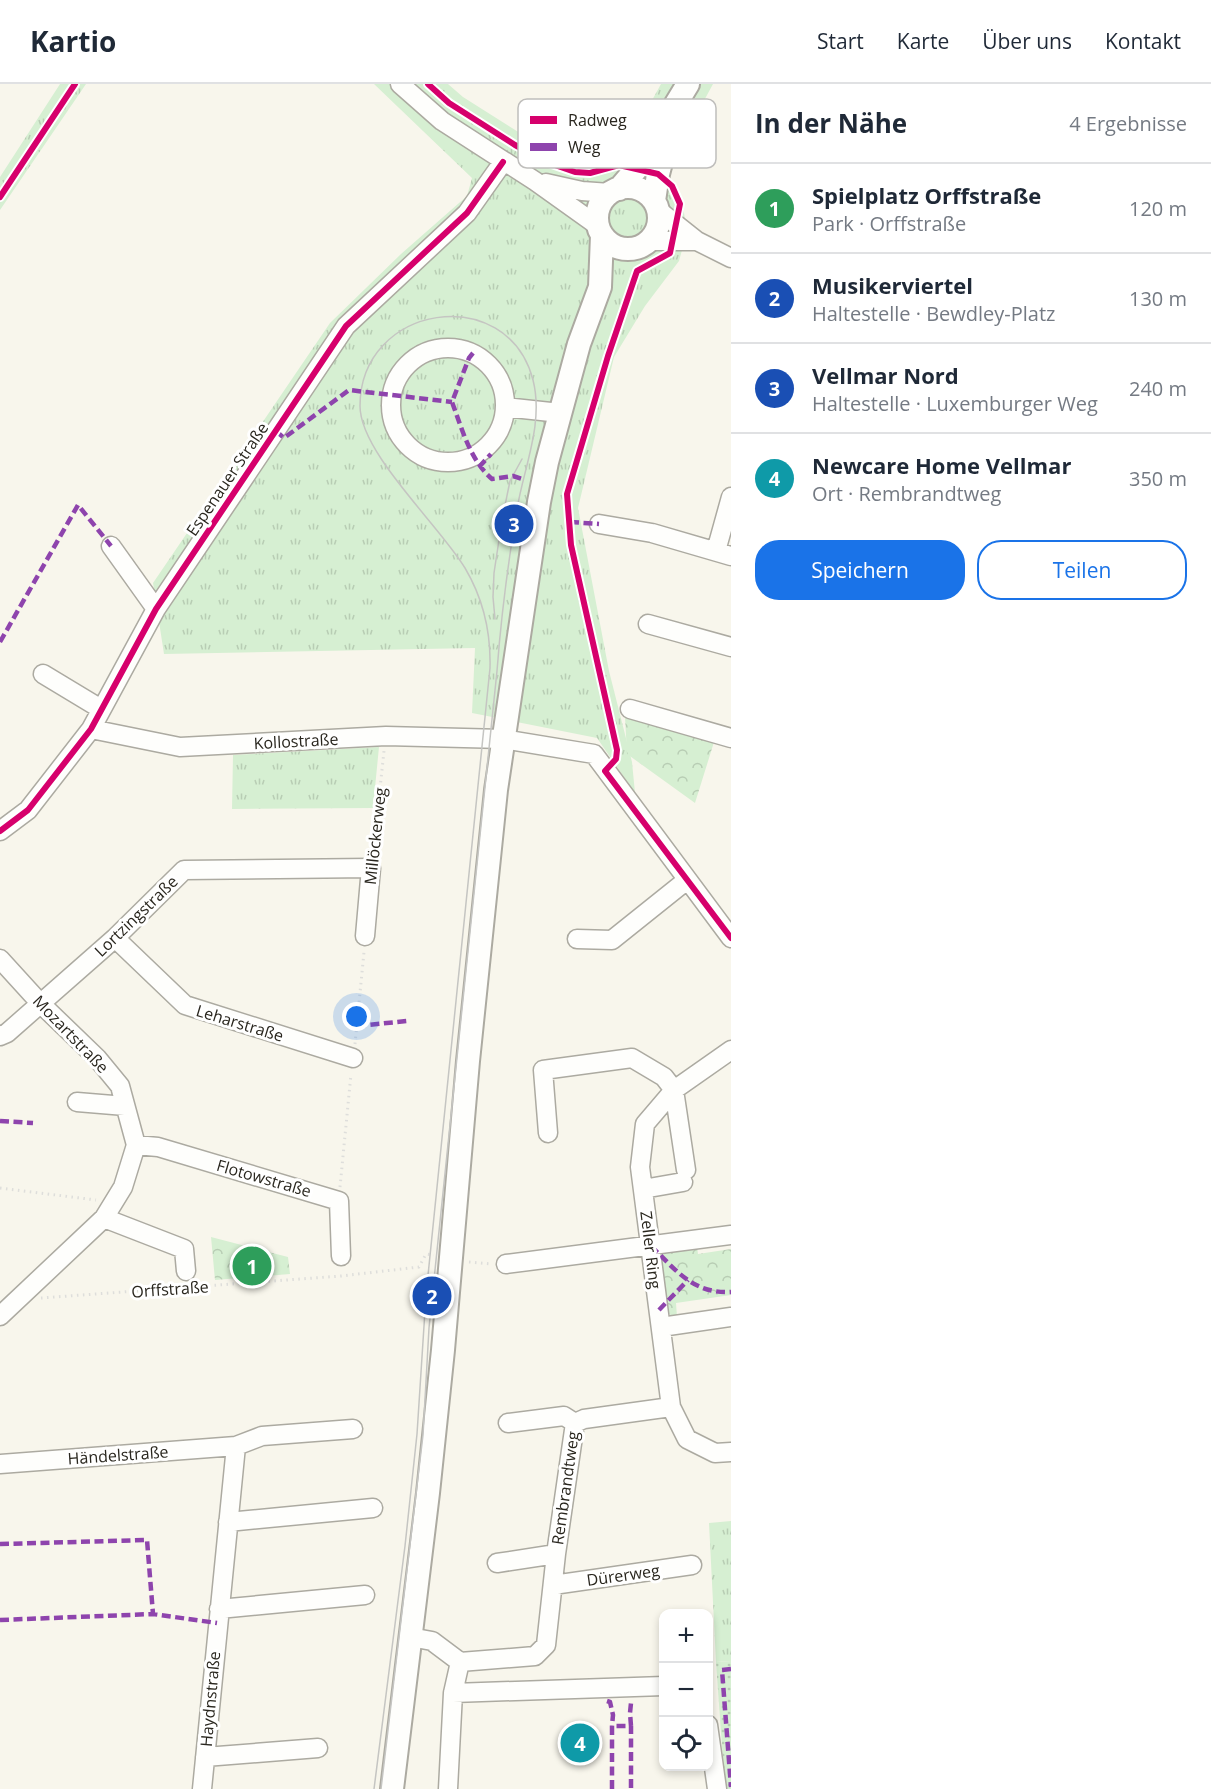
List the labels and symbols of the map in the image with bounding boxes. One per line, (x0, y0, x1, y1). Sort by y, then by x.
legend (518, 99, 716, 168)
text: Radweg (568, 109, 627, 131)
text: Weg (568, 136, 601, 158)
street label: Espenauer Straße (181, 418, 273, 540)
pin: 3 (494, 502, 534, 546)
street label: Kollostraße (253, 728, 339, 754)
street label: Millöckerweg (359, 786, 391, 886)
street label: Lortzingstraße (90, 871, 182, 961)
street label: Mozartstraße (28, 990, 114, 1078)
street label: Leharstraße (194, 999, 286, 1047)
your location (342, 1002, 371, 1031)
street label: Flotowstraße (214, 1154, 314, 1202)
street label: Zeller Ring (635, 1210, 667, 1291)
pin: 1 (232, 1244, 272, 1288)
pin: 2 (412, 1274, 452, 1318)
street label: Orffstraße (131, 1275, 209, 1303)
street label: Rembrandtweg (546, 1430, 584, 1546)
street label: Händelstraße (67, 1441, 169, 1469)
street label: Dürerweg (585, 1559, 661, 1591)
street label: Haydnstraße (195, 1650, 225, 1748)
pin: 4 (560, 1720, 600, 1766)

